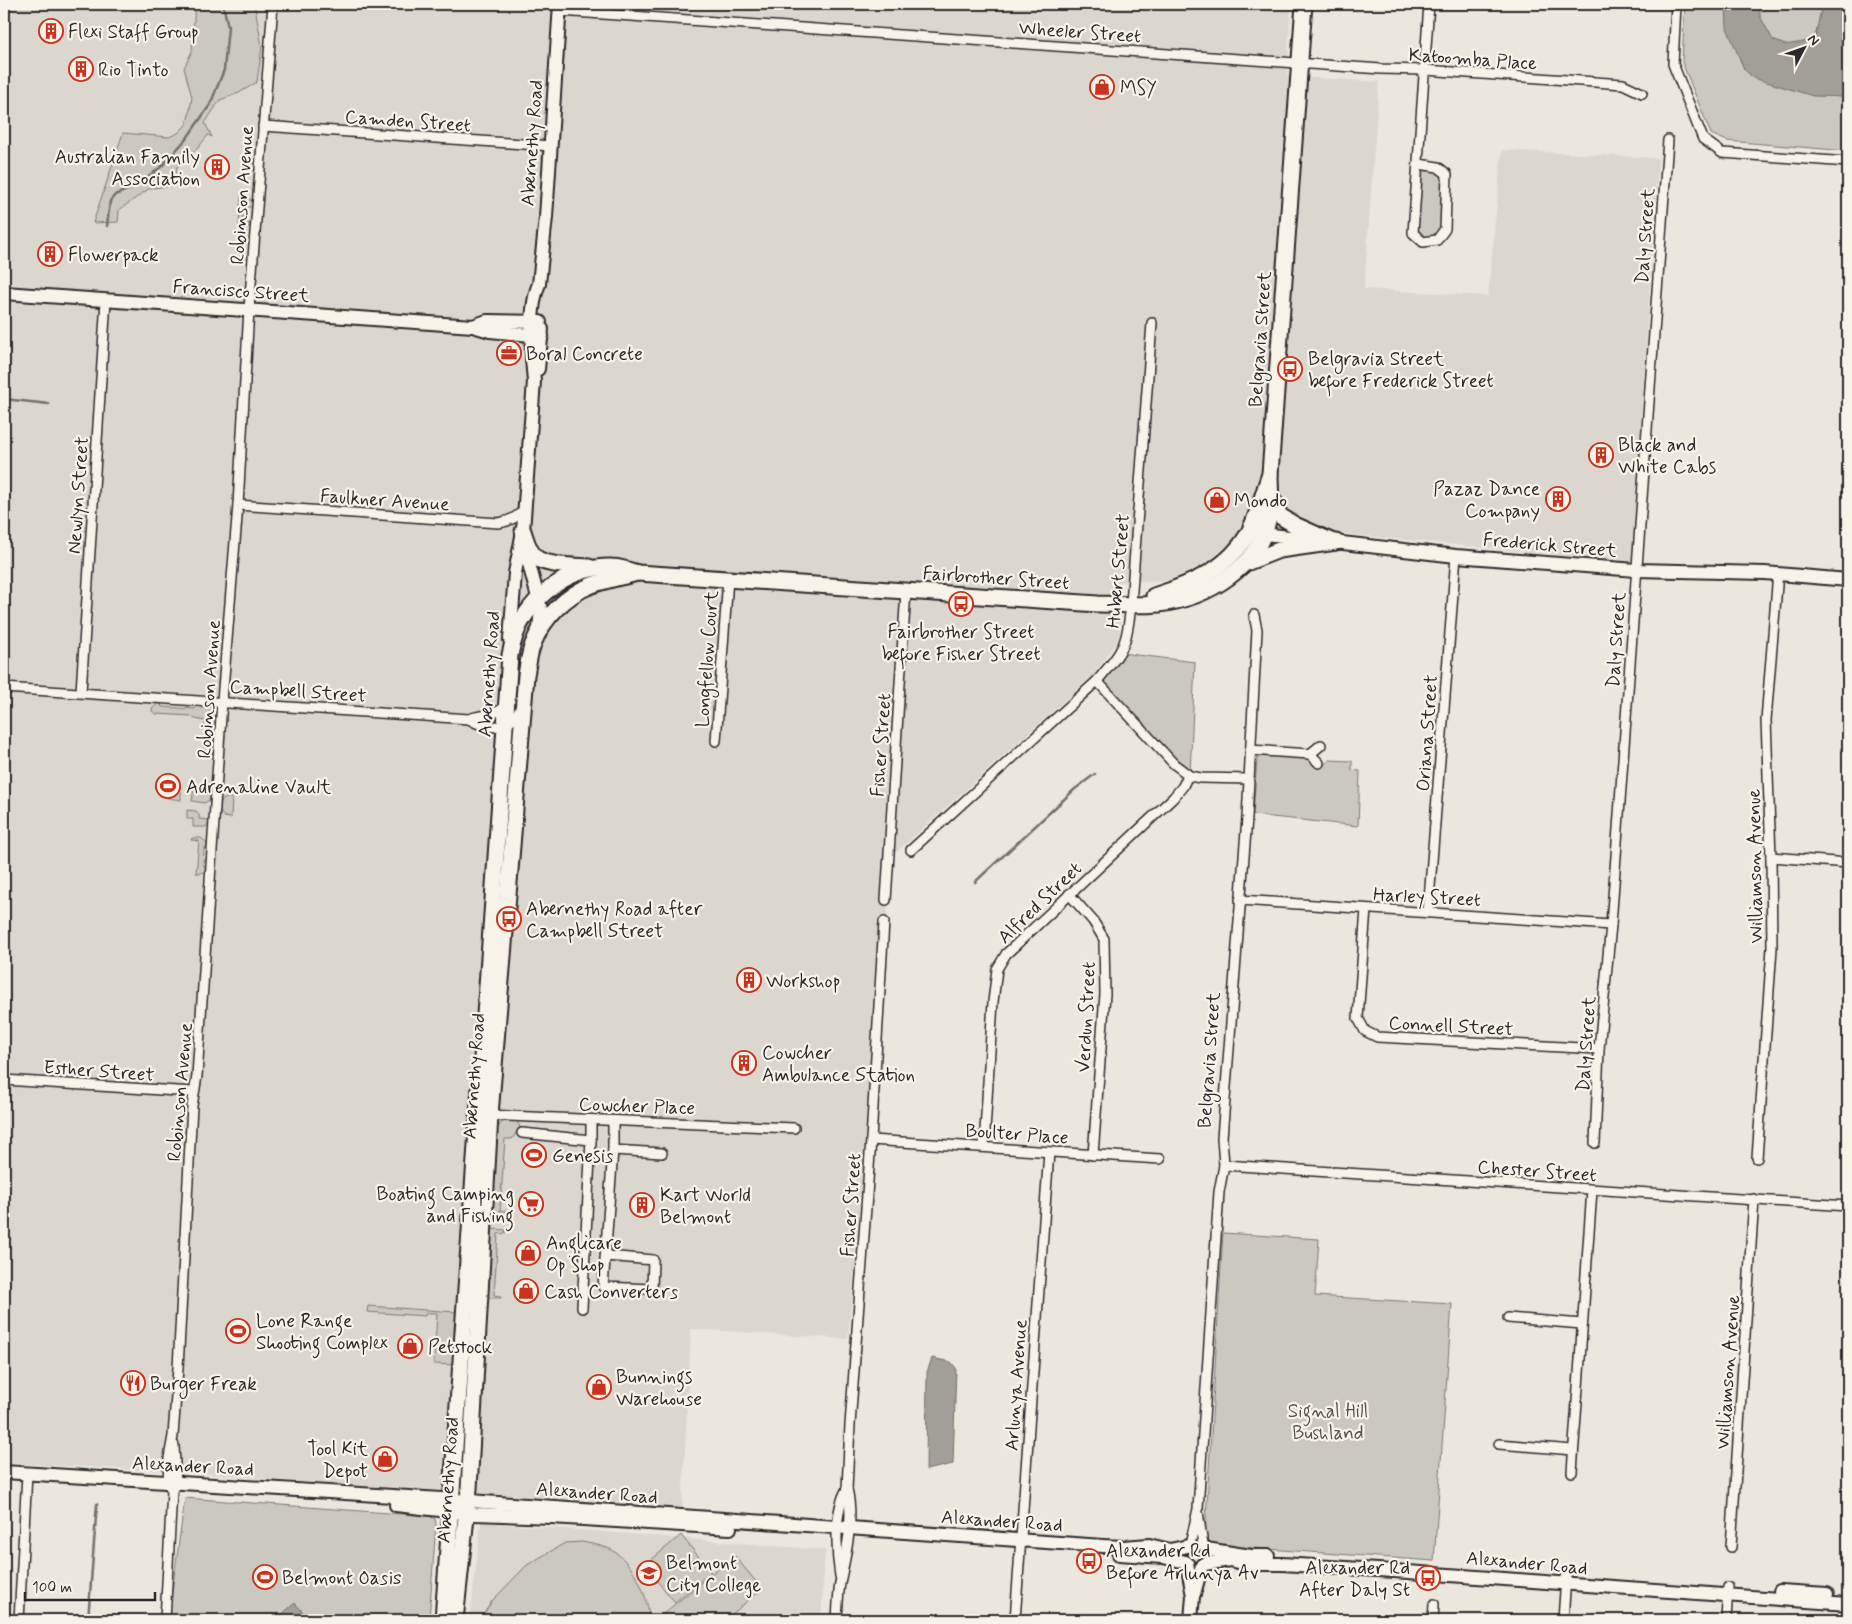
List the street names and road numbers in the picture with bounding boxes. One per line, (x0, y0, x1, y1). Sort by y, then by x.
street label: Wheeler Street (1018, 16, 1142, 49)
street label: Katoomba Place (1408, 43, 1538, 76)
street label: Abernethy Road (516, 79, 550, 207)
street label: Camden Street (344, 105, 472, 138)
street label: Robinson Avenue (225, 125, 260, 265)
street label: Daly Street (1630, 187, 1661, 285)
street label: Belgravia Street (1243, 270, 1280, 408)
street label: Francisco Street (172, 274, 310, 309)
street label: Newlyn Street (62, 435, 96, 555)
street label: Faulkner Avenue (319, 484, 450, 517)
street label: Hubert Street (1101, 513, 1136, 629)
street label: Frederick Street (1482, 527, 1618, 564)
street label: Fairbrother Street (922, 561, 1070, 596)
street label: Longfellow Court (690, 590, 727, 728)
street label: Daly Street (1601, 591, 1632, 689)
street label: Abernethy Road (473, 610, 507, 738)
street label: Robinson Avenue (192, 619, 227, 759)
street label: Campbell Street (229, 674, 367, 709)
street label: Oriana Street (1411, 674, 1444, 792)
street label: Fisher Street (865, 693, 898, 798)
street label: Williamson Avenue (1742, 788, 1769, 944)
street label: Alfred Street (993, 857, 1088, 950)
street label: Harley Street (1372, 882, 1482, 914)
street label: Verdun Street (1071, 961, 1102, 1073)
street label: Belgravia Street (1192, 991, 1229, 1129)
street label: Daly Street (1571, 995, 1602, 1093)
street label: Connell Street (1388, 1011, 1514, 1042)
street label: Abernethy Road (458, 1012, 492, 1140)
street label: Robinson Avenue (162, 1022, 199, 1163)
street label: Esther Street (43, 1055, 155, 1088)
street label: Cowcher Place (578, 1092, 696, 1121)
street label: Boulter Place (964, 1118, 1069, 1151)
street label: Fisher Street (835, 1153, 868, 1258)
street label: Chester Street (1476, 1155, 1597, 1188)
street label: Williamson Avenue (1711, 1294, 1746, 1450)
street label: Arlunya Avenue (999, 1318, 1035, 1452)
street label: Abernethy Road (432, 1416, 466, 1544)
street label: Alexander Road (131, 1451, 254, 1482)
street label: Alexander Road (535, 1477, 658, 1510)
street label: Alexander Road (940, 1505, 1063, 1538)
street label: Alexander Road (1465, 1546, 1589, 1581)

